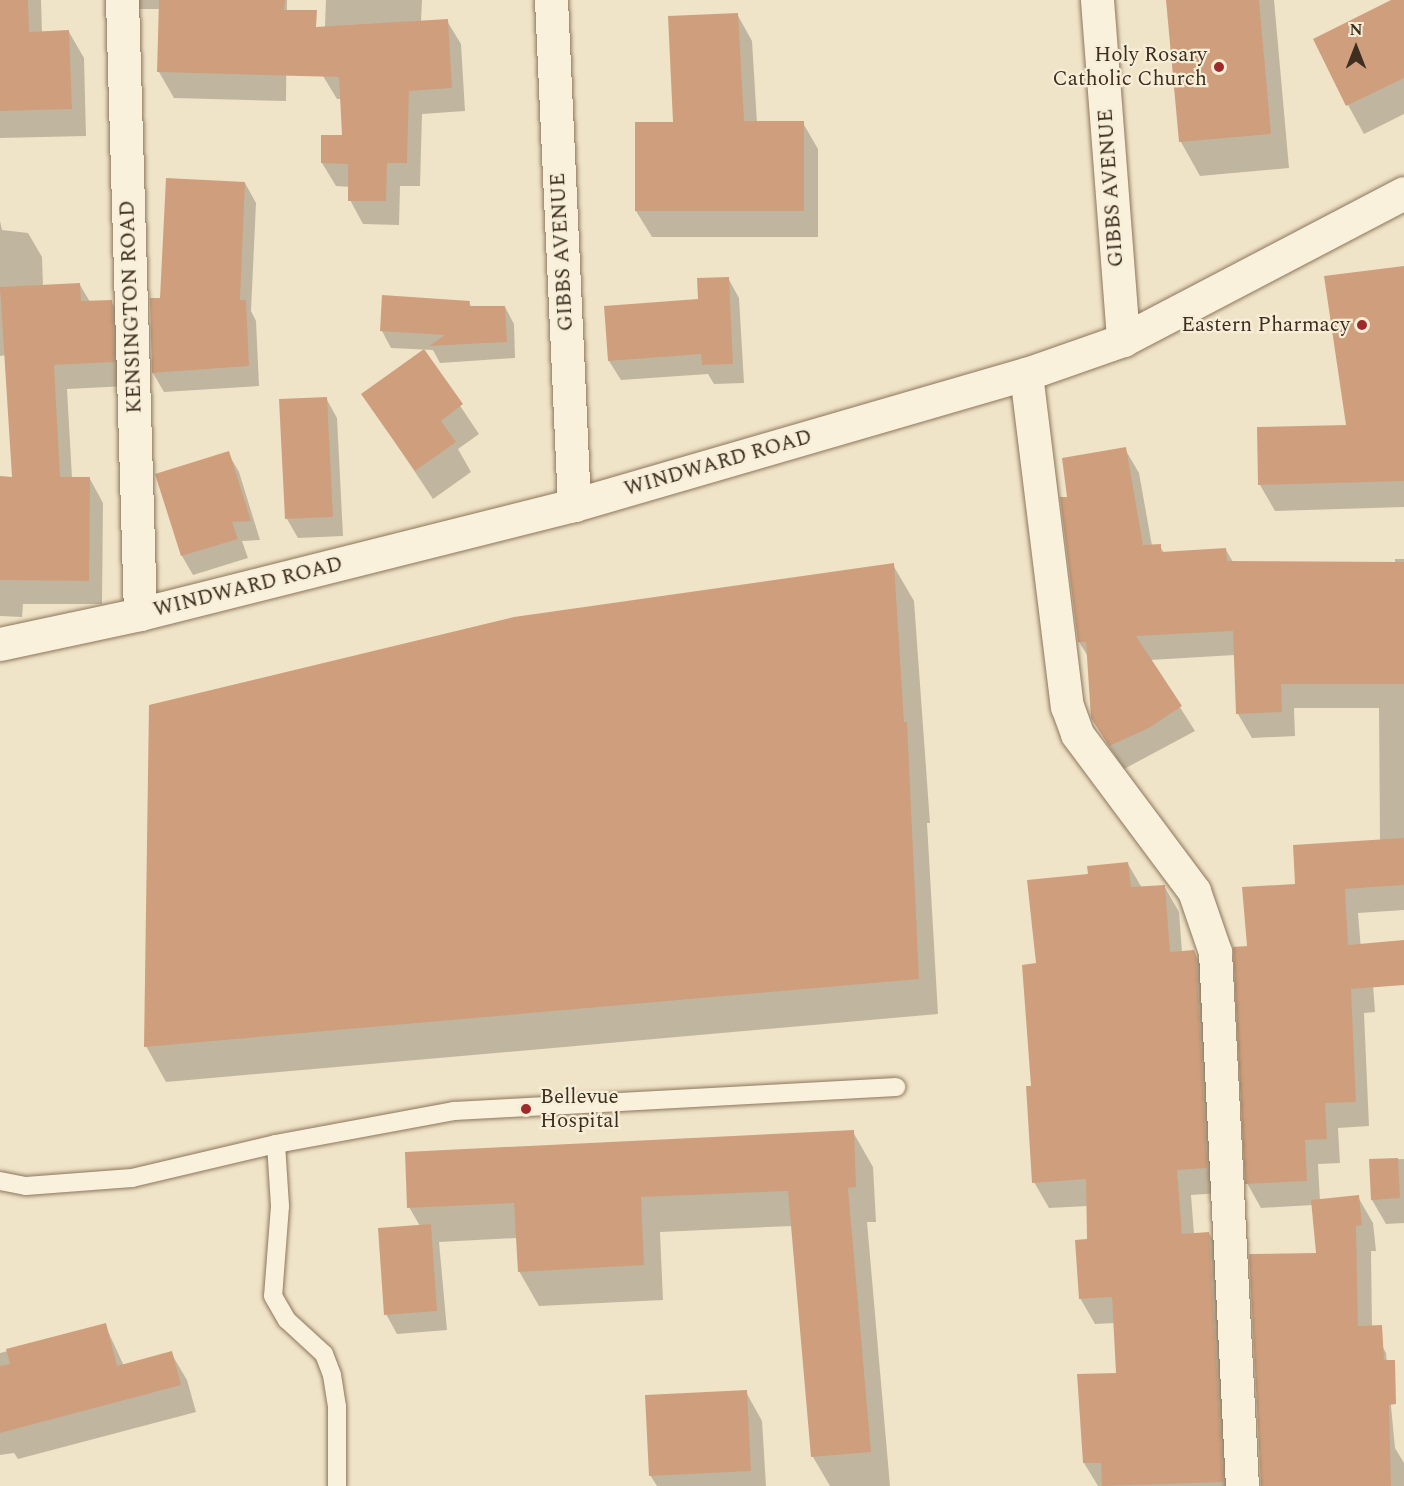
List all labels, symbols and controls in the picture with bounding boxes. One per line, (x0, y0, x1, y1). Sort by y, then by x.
north arrow (1326, 18, 1386, 78)
text: N (1349, 18, 1363, 42)
place label: Holy Rosary Catholic Church (1053, 42, 1207, 92)
marker: Holy Rosary Catholic Church (1212, 60, 1226, 74)
street label: GIBBS AVENUE (1093, 108, 1129, 268)
street label: GIBBS AVENUE (545, 172, 579, 332)
street label: KENSINGTON ROAD (115, 200, 147, 414)
place label: Eastern Pharmacy (1181, 312, 1350, 338)
marker: Eastern Pharmacy (1355, 318, 1369, 332)
street label: WINDWARD ROAD (621, 424, 815, 502)
street label: WINDWARD ROAD (151, 551, 345, 623)
place label: Bellevue Hospital (540, 1084, 620, 1134)
marker: Bellevue Hospital (517, 1100, 535, 1118)

